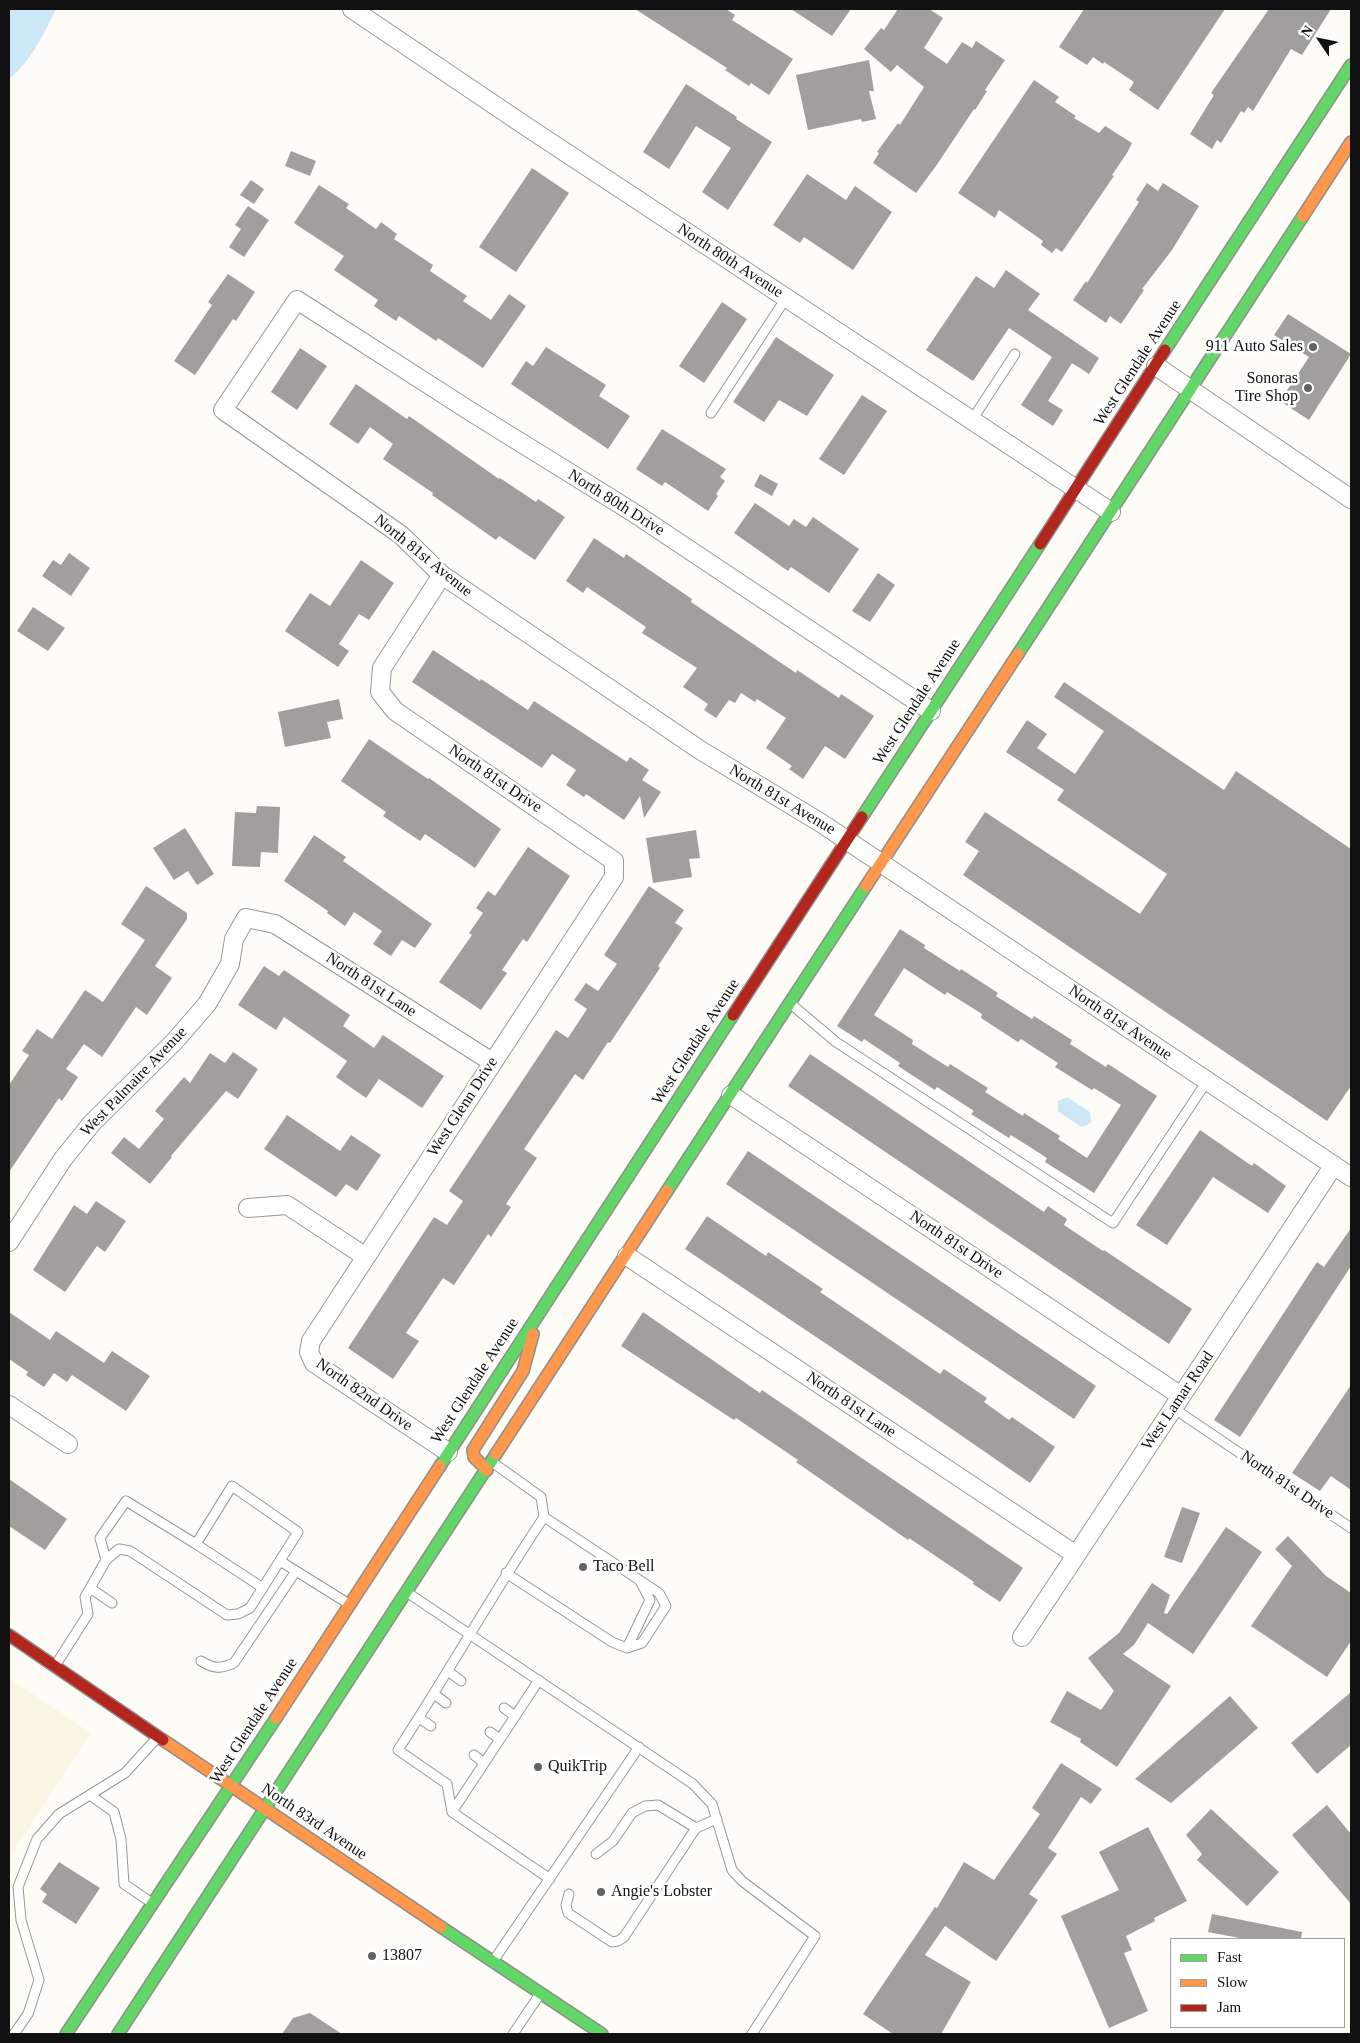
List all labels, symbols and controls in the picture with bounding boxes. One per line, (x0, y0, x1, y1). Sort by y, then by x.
north arrow (1295, 15, 1345, 65)
text: N (1298, 23, 1316, 40)
street label: North 80th Avenue (673, 220, 787, 302)
street label: West Glendale Avenue (1090, 297, 1186, 429)
place label: 911 Auto Sales (1206, 337, 1303, 357)
marker: 911 Auto Sales (1307, 341, 1319, 353)
place label: Sonoras Tire Shop (1235, 369, 1298, 407)
marker: Sonoras Tire Shop (1302, 382, 1314, 394)
street label: North 80th Drive (564, 466, 668, 540)
street label: North 81st Avenue (370, 511, 476, 601)
street label: West Glendale Avenue (869, 636, 965, 768)
street label: North 81st Drive (445, 741, 545, 817)
street label: North 81st Avenue (725, 761, 839, 839)
street label: North 81st Lane (322, 949, 420, 1021)
street label: West Glendale Avenue (648, 976, 744, 1108)
street label: North 81st Avenue (1065, 981, 1175, 1065)
street label: West Palmaire Avenue (77, 1023, 191, 1141)
street label: West Glenn Drive (424, 1053, 502, 1161)
street label: North 81st Drive (906, 1207, 1006, 1283)
street label: West Glendale Avenue (427, 1315, 523, 1447)
street label: West Lamar Road (1138, 1348, 1218, 1454)
street label: North 82nd Drive (312, 1355, 416, 1435)
street label: North 81st Lane (803, 1368, 899, 1442)
street label: North 81st Drive (1237, 1447, 1337, 1523)
place label: Taco Bell (593, 1557, 655, 1577)
marker: Taco Bell (577, 1561, 589, 1573)
street label: West Glendale Avenue (206, 1655, 302, 1787)
place label: QuikTrip (548, 1757, 607, 1777)
marker: QuikTrip (532, 1761, 544, 1773)
street label: North 83rd Avenue (258, 1780, 370, 1864)
place label: Angie's Lobster (611, 1882, 712, 1902)
marker: Angie's Lobster (595, 1886, 607, 1898)
legend (1170, 1938, 1345, 2028)
place label: 13807 (382, 1946, 422, 1966)
text: Fast (1217, 1949, 1242, 1965)
marker: 13807 (366, 1950, 378, 1962)
text: Slow (1217, 1974, 1248, 1990)
text: Jam (1217, 1999, 1241, 2015)

